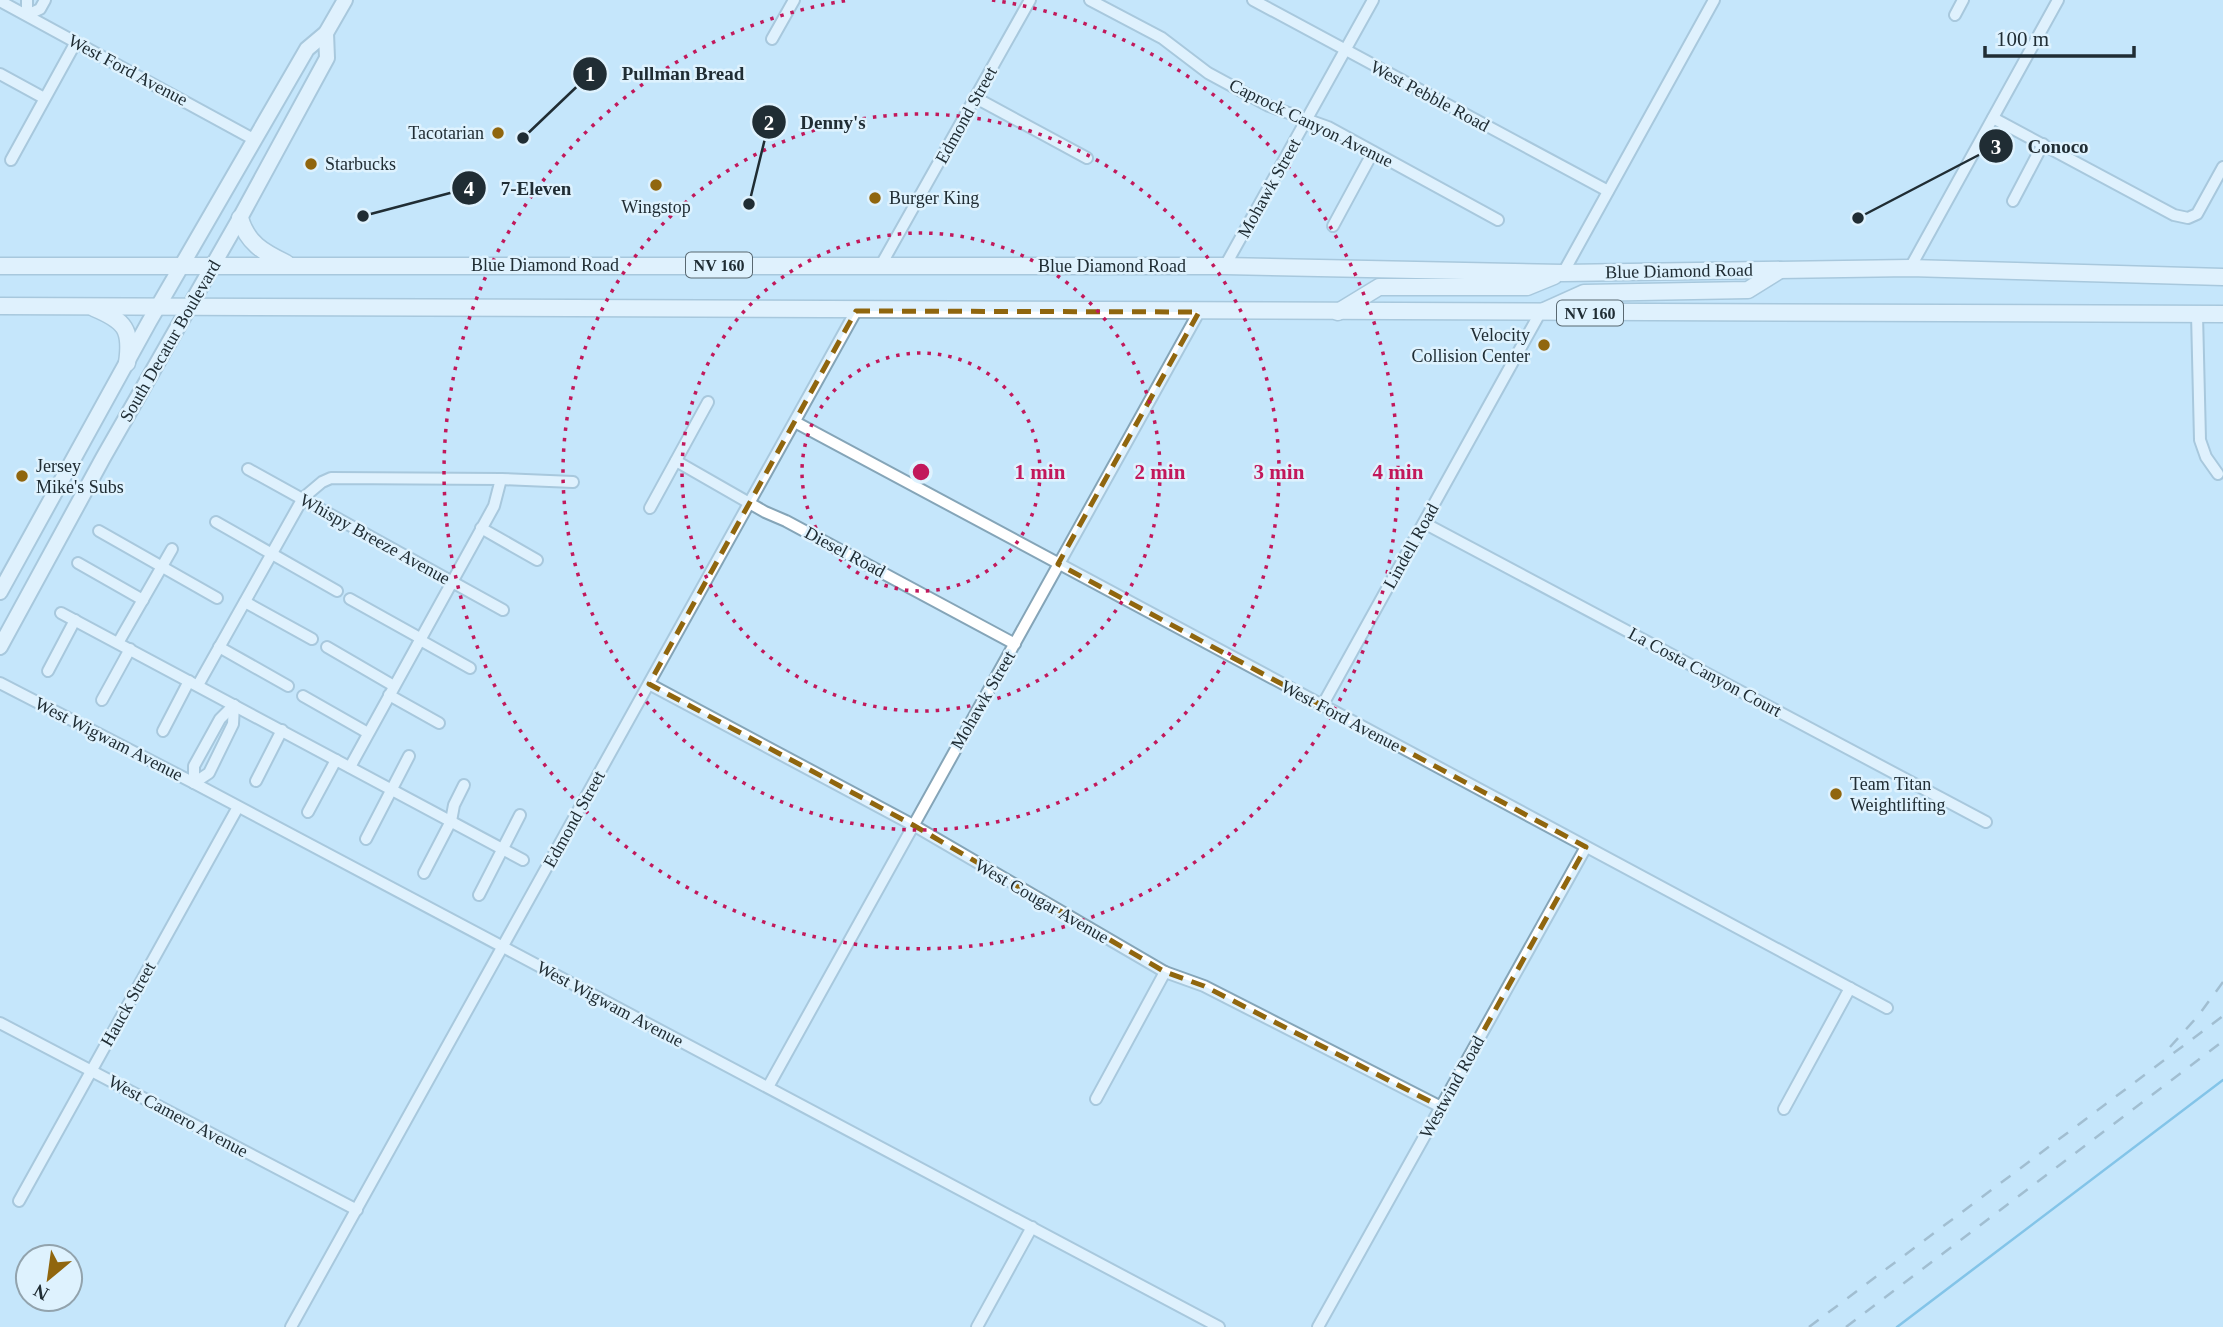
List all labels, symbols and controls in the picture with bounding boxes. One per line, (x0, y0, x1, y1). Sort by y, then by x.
scale bar (1985, 14, 2134, 58)
text: 100 m (1996, 27, 2049, 51)
street label: West Ford Avenue (65, 30, 191, 110)
callout: Pullman Bread (573, 54, 758, 94)
street label: West Pebble Road (1367, 56, 1493, 136)
text: 1 (585, 62, 595, 86)
text: Pullman Bread (622, 63, 745, 84)
street label: Edmond Street (931, 63, 1001, 167)
street label: Caprock Canyon Avenue (1226, 75, 1396, 171)
callout: Denny's (752, 102, 880, 142)
text: 2 (764, 111, 774, 135)
text: Denny's (800, 112, 866, 133)
place label: Tacotarian (408, 123, 484, 143)
marker: Tacotarian (490, 125, 506, 141)
callout: Conoco (1978, 126, 2102, 166)
street label: Mohawk Street (1233, 135, 1305, 241)
text: 3 (1991, 135, 2001, 159)
text: Conoco (2027, 136, 2089, 157)
place label: Starbucks (325, 154, 396, 174)
marker: Starbucks (303, 156, 319, 172)
callout: 7-Eleven (452, 168, 585, 208)
text: 4 (464, 177, 475, 201)
marker: Wingstop (648, 177, 664, 193)
text: 7-Eleven (501, 178, 572, 199)
place label: Burger King (889, 188, 979, 208)
marker: Burger King (867, 190, 883, 206)
place label: Wingstop (621, 197, 691, 217)
road number: NV 160 (686, 252, 752, 278)
street label: Blue Diamond Road (471, 255, 619, 275)
street label: Blue Diamond Road (1038, 256, 1186, 276)
street label: South Decatur Boulevard (116, 257, 224, 425)
street label: Blue Diamond Road (1605, 260, 1753, 282)
road number: NV 160 (1557, 300, 1623, 326)
place label: Velocity Collision Center (1412, 325, 1530, 366)
marker: Velocity Collision Center (1536, 337, 1552, 353)
place label: Jersey Mike's Subs (36, 456, 124, 497)
centre of rings (909, 460, 933, 484)
text: 1 min (1015, 460, 1066, 484)
text: 2 min (1135, 460, 1186, 484)
text: 3 min (1254, 460, 1305, 484)
text: 4 min (1373, 460, 1424, 484)
marker: Jersey Mike's Subs (14, 468, 30, 484)
street label: Whispy Breeze Avenue (296, 489, 454, 589)
street label: Lindell Road (1379, 500, 1443, 592)
street label: Diesel Road (801, 522, 889, 582)
street label: La Costa Canyon Court (1625, 623, 1785, 721)
street label: Mohawk Street (947, 647, 1019, 753)
street label: West Ford Avenue (1278, 676, 1404, 756)
street label: West Wigwam Avenue (32, 693, 186, 785)
street label: Edmond Street (539, 767, 609, 871)
place label: Team Titan Weightlifting (1850, 774, 1946, 815)
marker: Team Titan Weightlifting (1828, 786, 1844, 802)
street label: West Cougar Avenue (972, 855, 1112, 947)
street label: West Wigwam Avenue (533, 957, 687, 1051)
street label: Hauck Street (97, 958, 159, 1050)
street label: Westwind Road (1416, 1032, 1488, 1142)
street label: West Camero Avenue (105, 1071, 251, 1161)
north arrow (14, 1243, 84, 1313)
text: N (30, 1280, 52, 1305)

